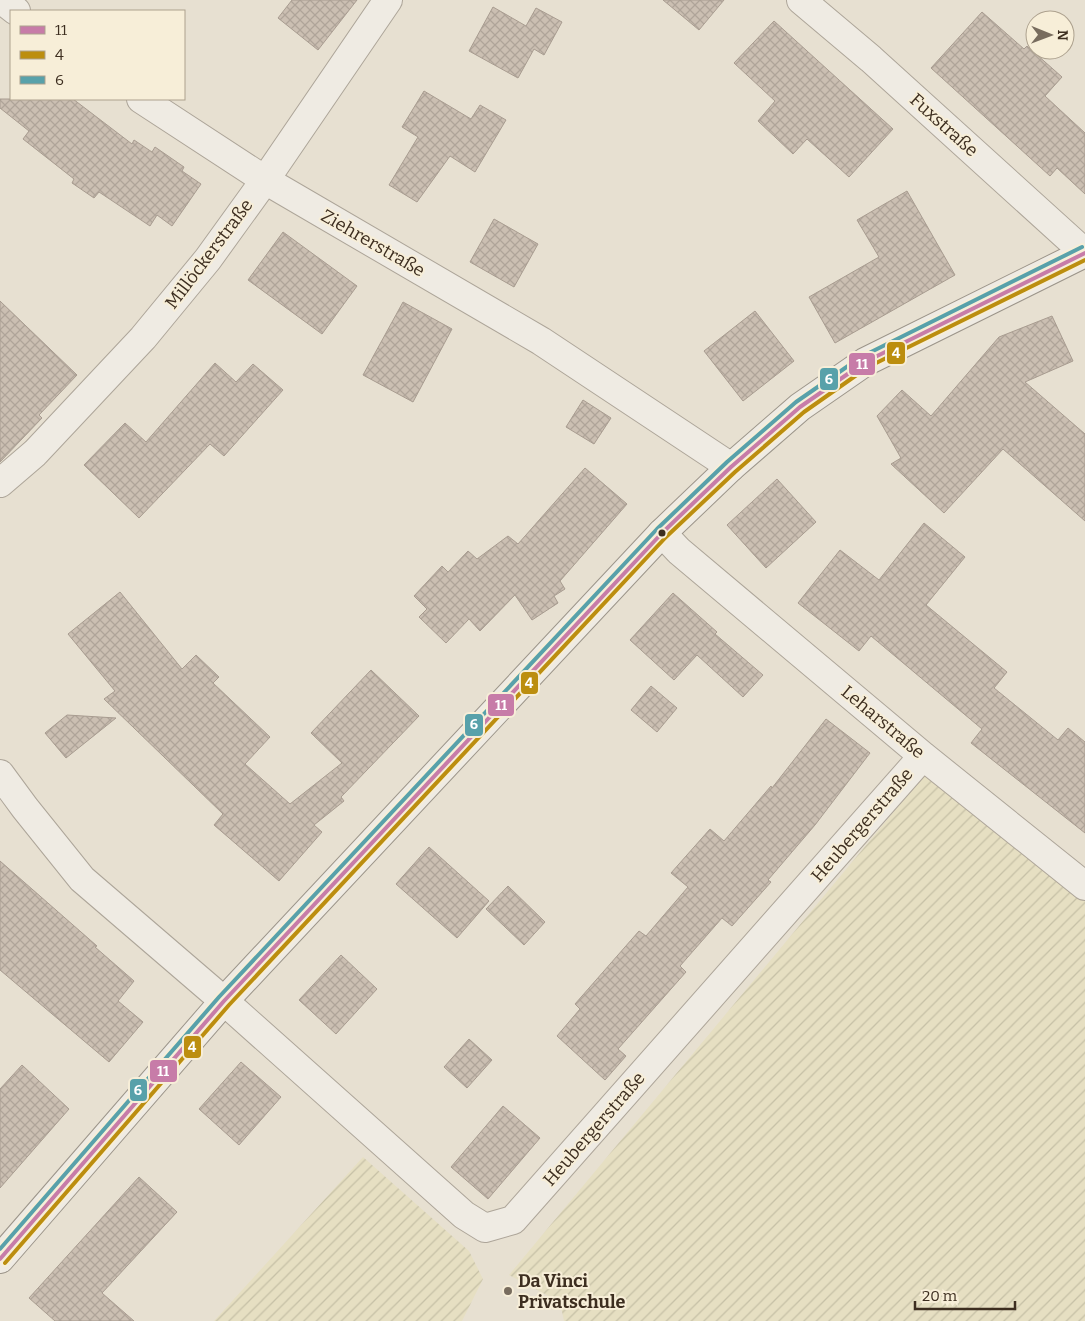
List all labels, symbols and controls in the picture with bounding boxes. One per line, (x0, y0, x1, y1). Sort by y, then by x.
legend (10, 10, 185, 100)
north arrow (1025, 10, 1075, 60)
text: 11 (55, 21, 67, 39)
text: N (1054, 30, 1071, 41)
text: 4 (55, 46, 64, 64)
text: 6 (55, 71, 64, 89)
street label: Fuxstraße (905, 89, 983, 161)
street label: Millöckerstraße (161, 195, 257, 313)
street label: Ziehrerstraße (317, 204, 429, 282)
line badge: 4 (886, 341, 906, 365)
text: 4 (892, 345, 901, 362)
line badge: 11 (848, 352, 876, 376)
text: 11 (856, 356, 868, 373)
line badge: 6 (819, 367, 839, 391)
text: 6 (825, 371, 833, 388)
unlabelled marker (657, 528, 667, 538)
line badge: 4 (520, 671, 539, 695)
text: 4 (525, 675, 534, 692)
street label: Leharstraße (837, 681, 929, 763)
line badge: 11 (487, 693, 515, 717)
text: 11 (495, 697, 507, 714)
line badge: 6 (464, 713, 484, 737)
text: 6 (470, 716, 478, 733)
street label: Heubergerstraße (806, 763, 918, 887)
line badge: 4 (183, 1035, 202, 1059)
text: 4 (188, 1039, 197, 1056)
line badge: 11 (149, 1059, 178, 1083)
text: 11 (157, 1063, 169, 1080)
street label: Heubergerstraße (538, 1067, 650, 1191)
line badge: 6 (129, 1078, 148, 1102)
text: 6 (134, 1082, 142, 1099)
place label: Da Vinci Privatschule (518, 1270, 626, 1313)
scale bar (915, 1278, 1015, 1310)
marker: Da Vinci Privatschule (502, 1285, 514, 1297)
text: 20 m (922, 1287, 958, 1305)

